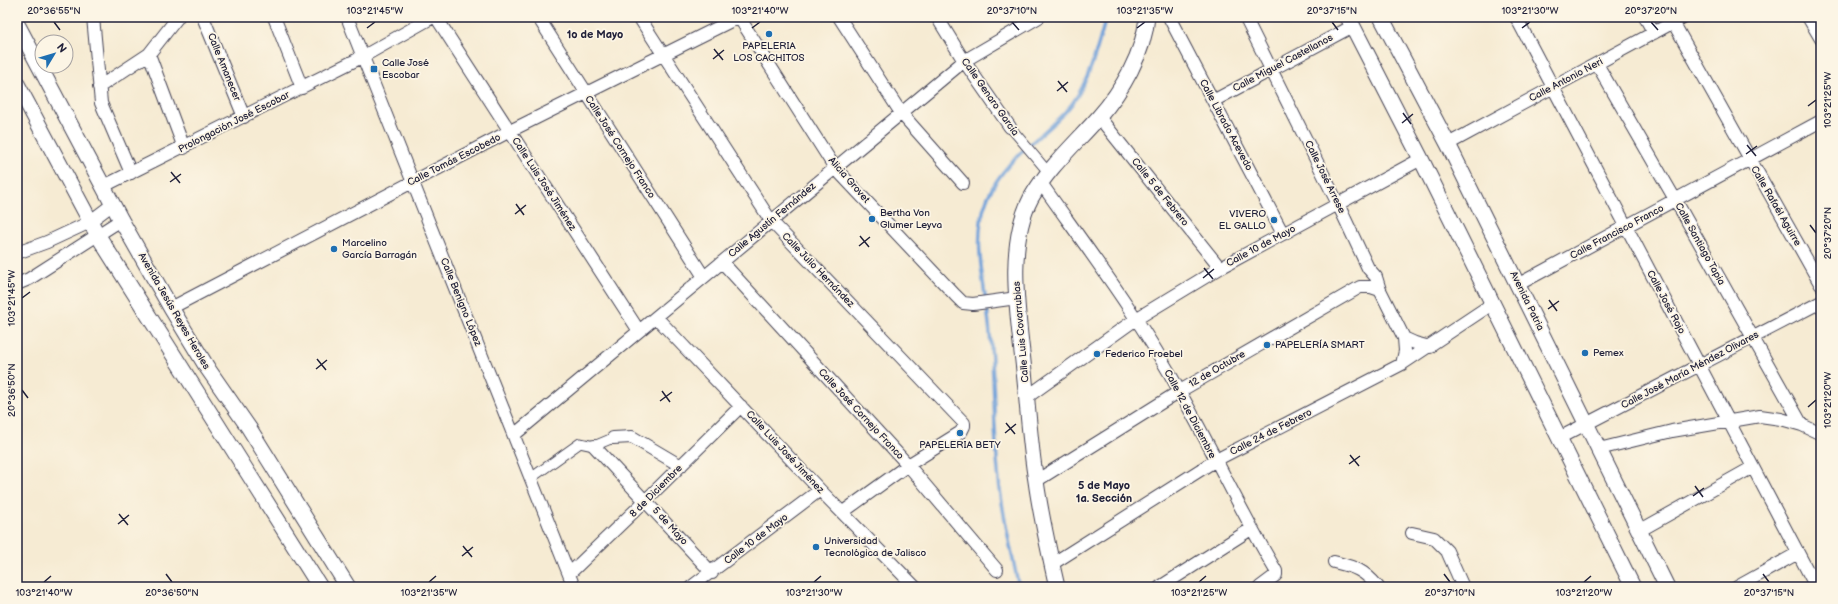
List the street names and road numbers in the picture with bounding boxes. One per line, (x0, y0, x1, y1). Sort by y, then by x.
street label: Calle Amanecer (205, 31, 243, 103)
street label: Calle Miguel Castellanos (1231, 31, 1335, 95)
street label: Calle Genaro García (959, 56, 1022, 138)
street label: Calle Antonio Neri (1527, 56, 1605, 104)
street label: Calle Librado Acevedo (1197, 77, 1255, 173)
street label: Prolongación José Escobar (176, 88, 292, 155)
street label: Calle José Cornejo Franco (582, 93, 658, 201)
street label: Calle Tomás Escobedo (405, 131, 503, 189)
street label: Calle Luis José Jiménez (509, 135, 579, 233)
street label: Calle José Arrese (1302, 139, 1348, 215)
street label: Alicia Grovet (826, 155, 872, 205)
street label: Calle 5 de Febrero (1129, 155, 1191, 229)
street label: Calle Rafaél Aguirre (1748, 164, 1804, 248)
street label: Calle Agustín Fernández (726, 180, 818, 260)
street label: Calle Santiago Tapia (1672, 201, 1728, 288)
street label: Calle Francisco Franco (1568, 202, 1666, 262)
street label: Calle 10 de Mayo (1224, 223, 1298, 269)
street label: Calle Julio Hernández (779, 230, 857, 310)
street label: Avenida Jesús Reyes Heroles (136, 250, 212, 372)
street label: Calle Benigno López (438, 256, 484, 348)
street label: Calle José Rojo (1644, 268, 1688, 336)
street label: Avenida Patria (1507, 269, 1547, 333)
street label: Calle Luis Covarrubias (1011, 281, 1031, 383)
street label: Calle José María Méndez Olivares (1619, 328, 1761, 411)
street label: 12 de Octubre (1187, 348, 1247, 390)
street label: Calle José Cornejo Franco (816, 366, 907, 462)
street label: Calle 12 de Diciembre (1161, 367, 1219, 461)
street label: Calle 24 de Febrero (1228, 406, 1314, 458)
street label: Calle Luis José Jiménez (744, 408, 827, 496)
street label: 8 de Diciembre (627, 462, 685, 520)
street label: 5 de Mayo (650, 505, 690, 548)
street label: Calle 10 de Mayo (722, 511, 791, 567)

